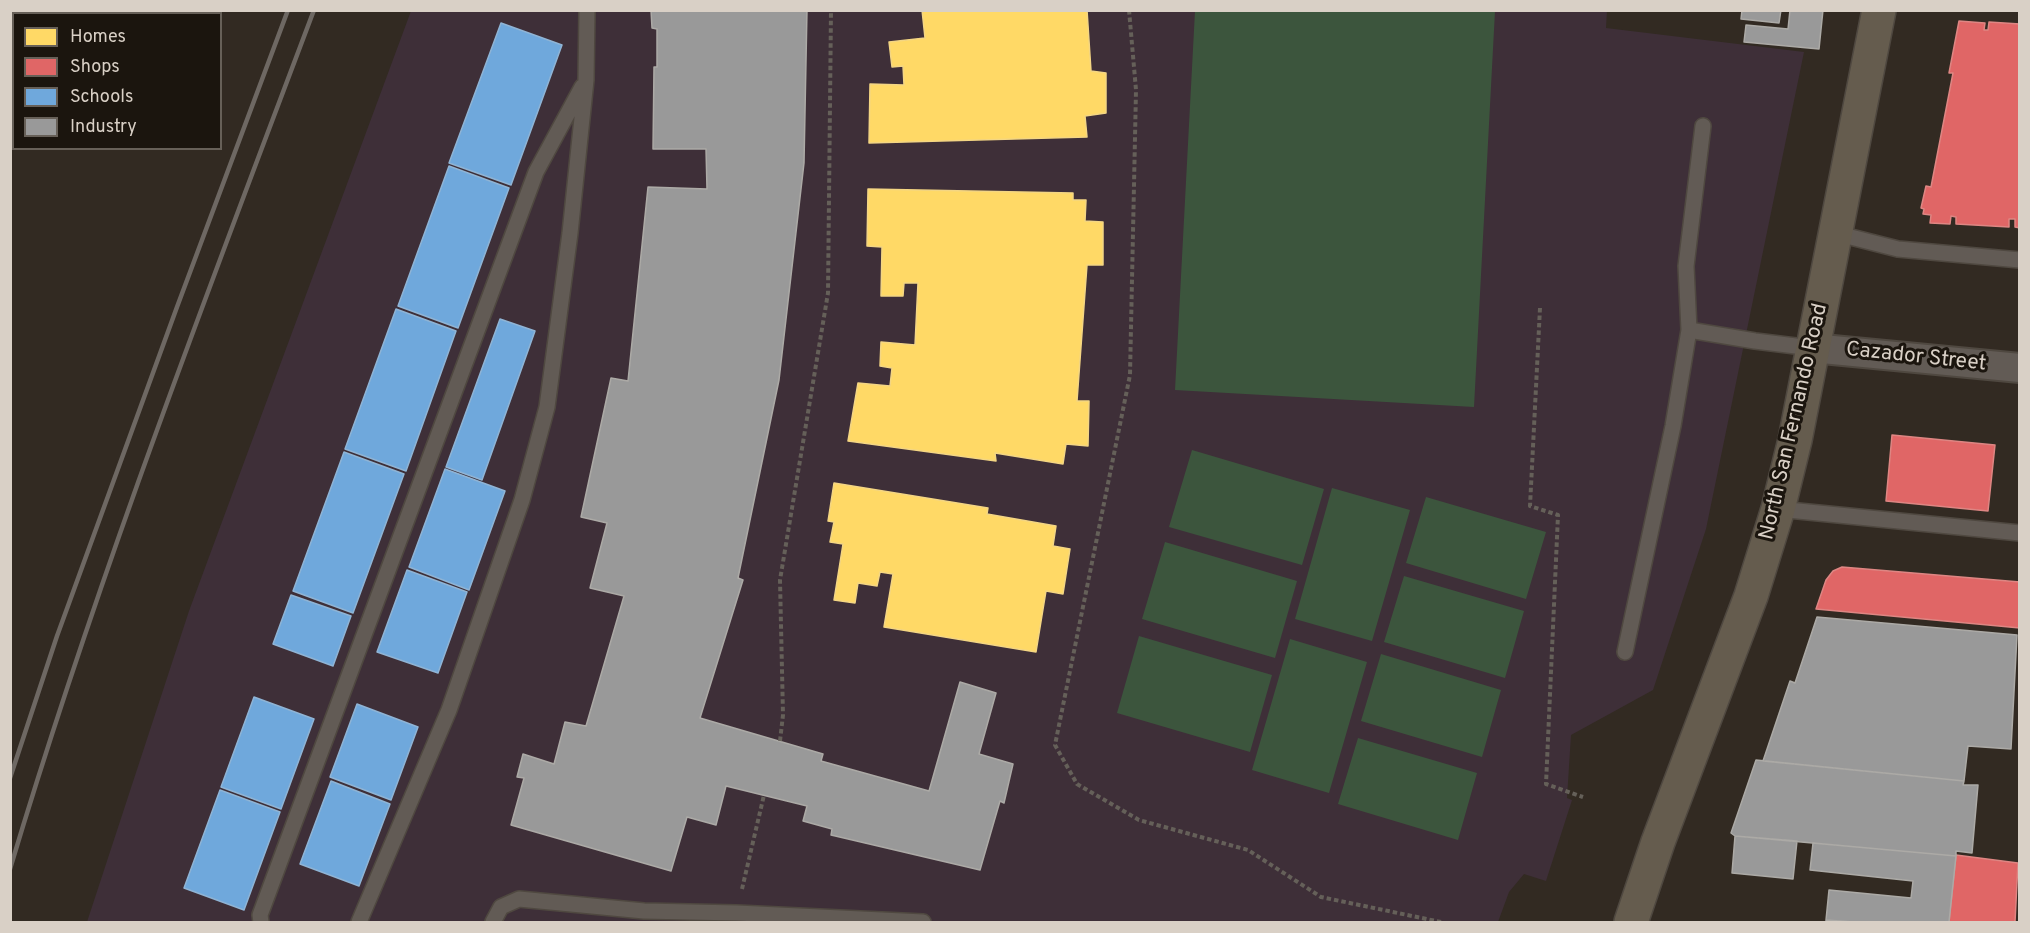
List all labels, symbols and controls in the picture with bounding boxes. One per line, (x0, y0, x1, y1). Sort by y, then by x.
legend (12, 12, 222, 150)
text: Homes (70, 26, 126, 49)
text: Shops (70, 56, 120, 79)
text: Schools (70, 86, 133, 109)
text: Industry (70, 116, 137, 139)
street label: North San Fernando Road (1755, 301, 1835, 543)
street label: Cazador Street (1845, 338, 1987, 378)

